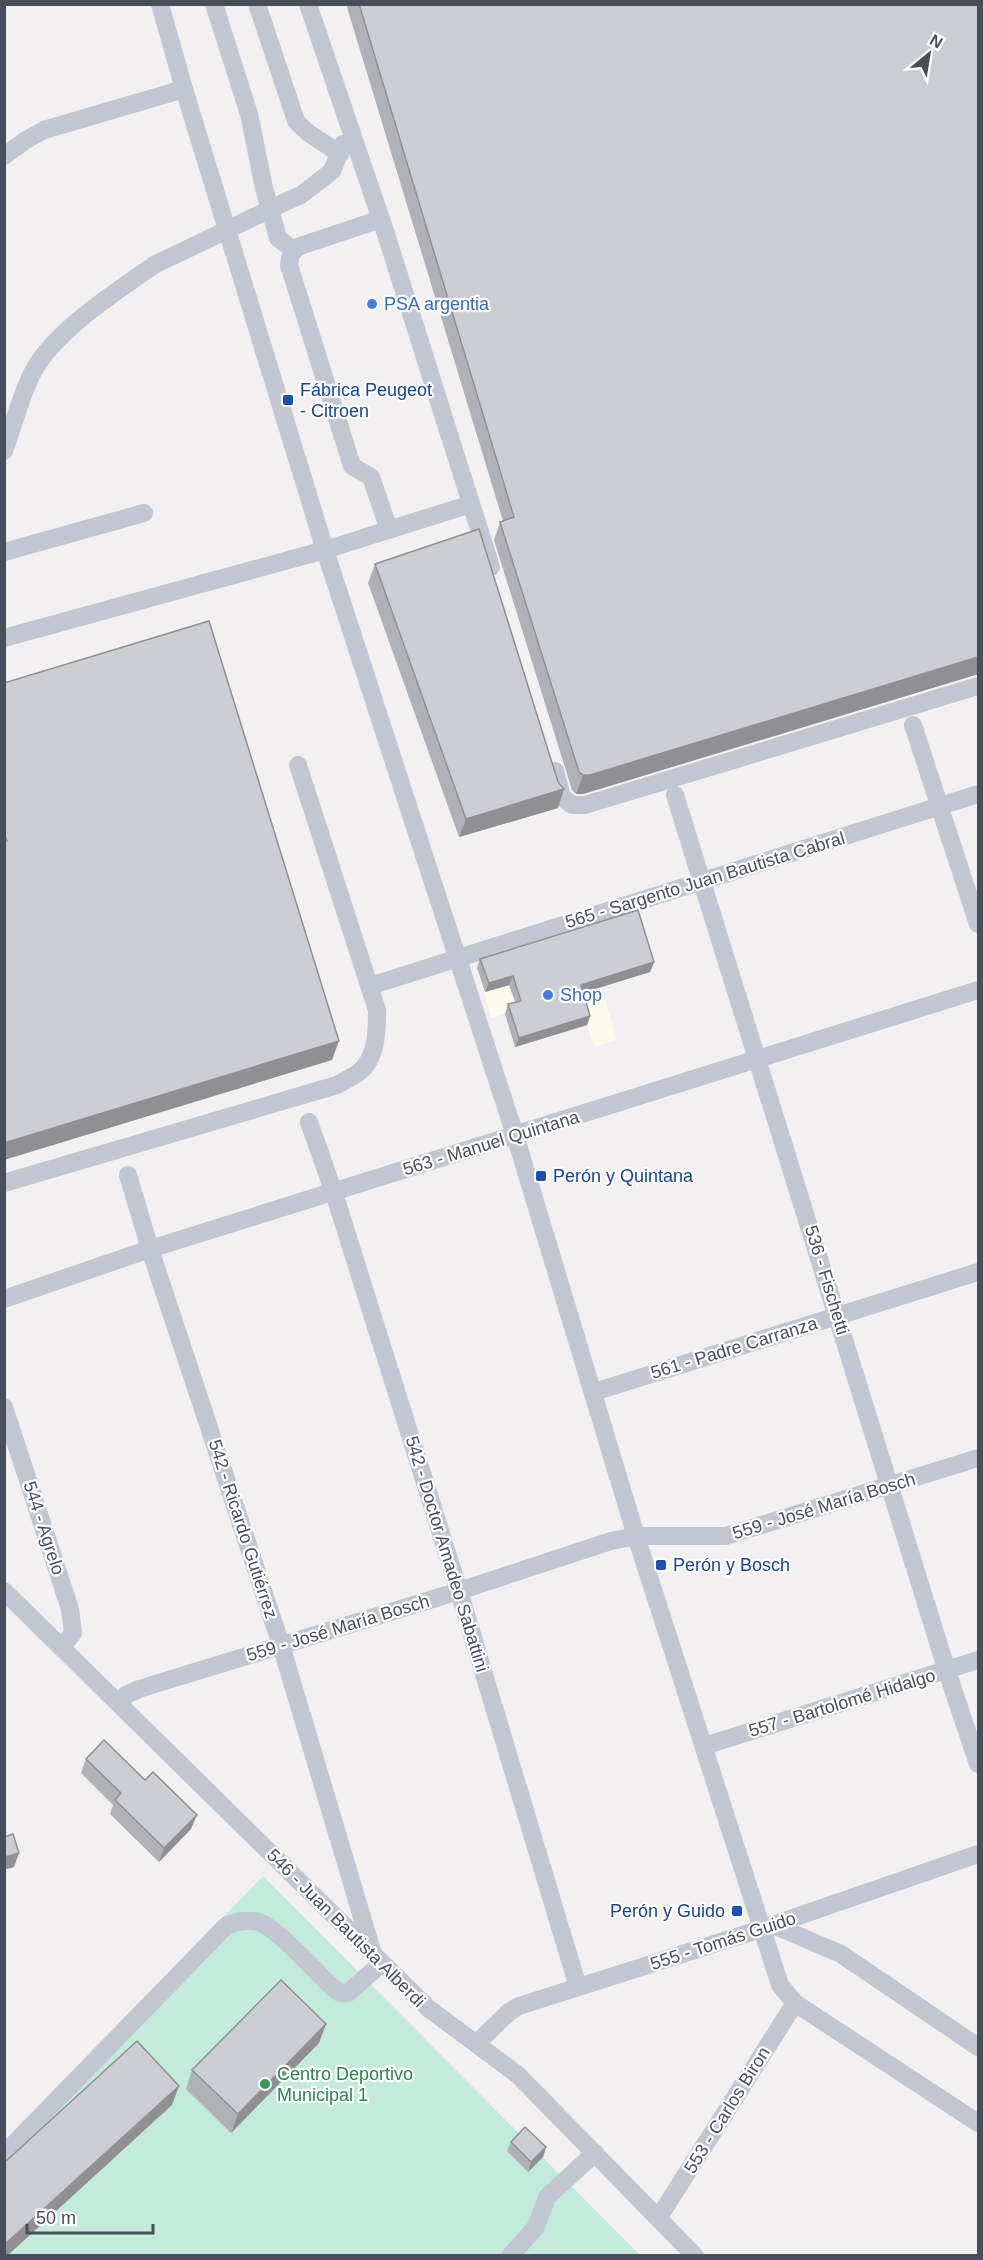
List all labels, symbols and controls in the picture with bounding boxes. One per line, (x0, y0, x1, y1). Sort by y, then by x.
north arrow (899, 24, 959, 84)
text: N (927, 31, 946, 52)
place label: PSA argentia (384, 294, 490, 314)
marker: PSA argentia (365, 297, 379, 311)
place label: Fábrica Peugeot - Citroen (300, 380, 432, 421)
marker: Fábrica Peugeot - Citroen (281, 393, 295, 407)
street label: 565 - Sargento Juan Bautista Cabral (563, 828, 847, 932)
place label: Shop (560, 985, 602, 1005)
marker: Shop (541, 988, 555, 1002)
street label: 563 - Manuel Quintana (401, 1106, 582, 1179)
place label: Perón y Quintana (553, 1166, 694, 1186)
marker: Perón y Quintana (534, 1169, 548, 1183)
street label: 536 - Fischetti (801, 1223, 853, 1337)
street label: 561 - Padre Carranza (648, 1313, 821, 1383)
street label: 542 - Doctor Amadeo Sabattini (402, 1434, 492, 1674)
street label: 542 - Ricardo Gutiérrez (205, 1437, 281, 1621)
street label: 559 - José María Bosch (730, 1469, 918, 1543)
street label: 544 - Agrelo (19, 1479, 69, 1577)
place label: Perón y Bosch (673, 1555, 790, 1575)
marker: Perón y Bosch (654, 1558, 668, 1572)
street label: 559 - José María Bosch (244, 1591, 432, 1665)
street label: 557 - Bartolomé Hidalgo (746, 1665, 938, 1741)
street label: 546 - Juan Bautista Alberdi (263, 1845, 429, 2011)
place label: Perón y Guido (610, 1901, 725, 1921)
marker: Perón y Guido (730, 1904, 744, 1918)
street label: 555 - Tomás Guido (648, 1908, 798, 1974)
street label: 553 - Carlos Biron (680, 2043, 774, 2177)
place label: Centro Deportivo Municipal 1 (277, 2064, 413, 2105)
marker: Centro Deportivo Municipal 1 (258, 2077, 272, 2091)
scale bar (27, 2197, 153, 2235)
text: 50 m (36, 2208, 76, 2228)

